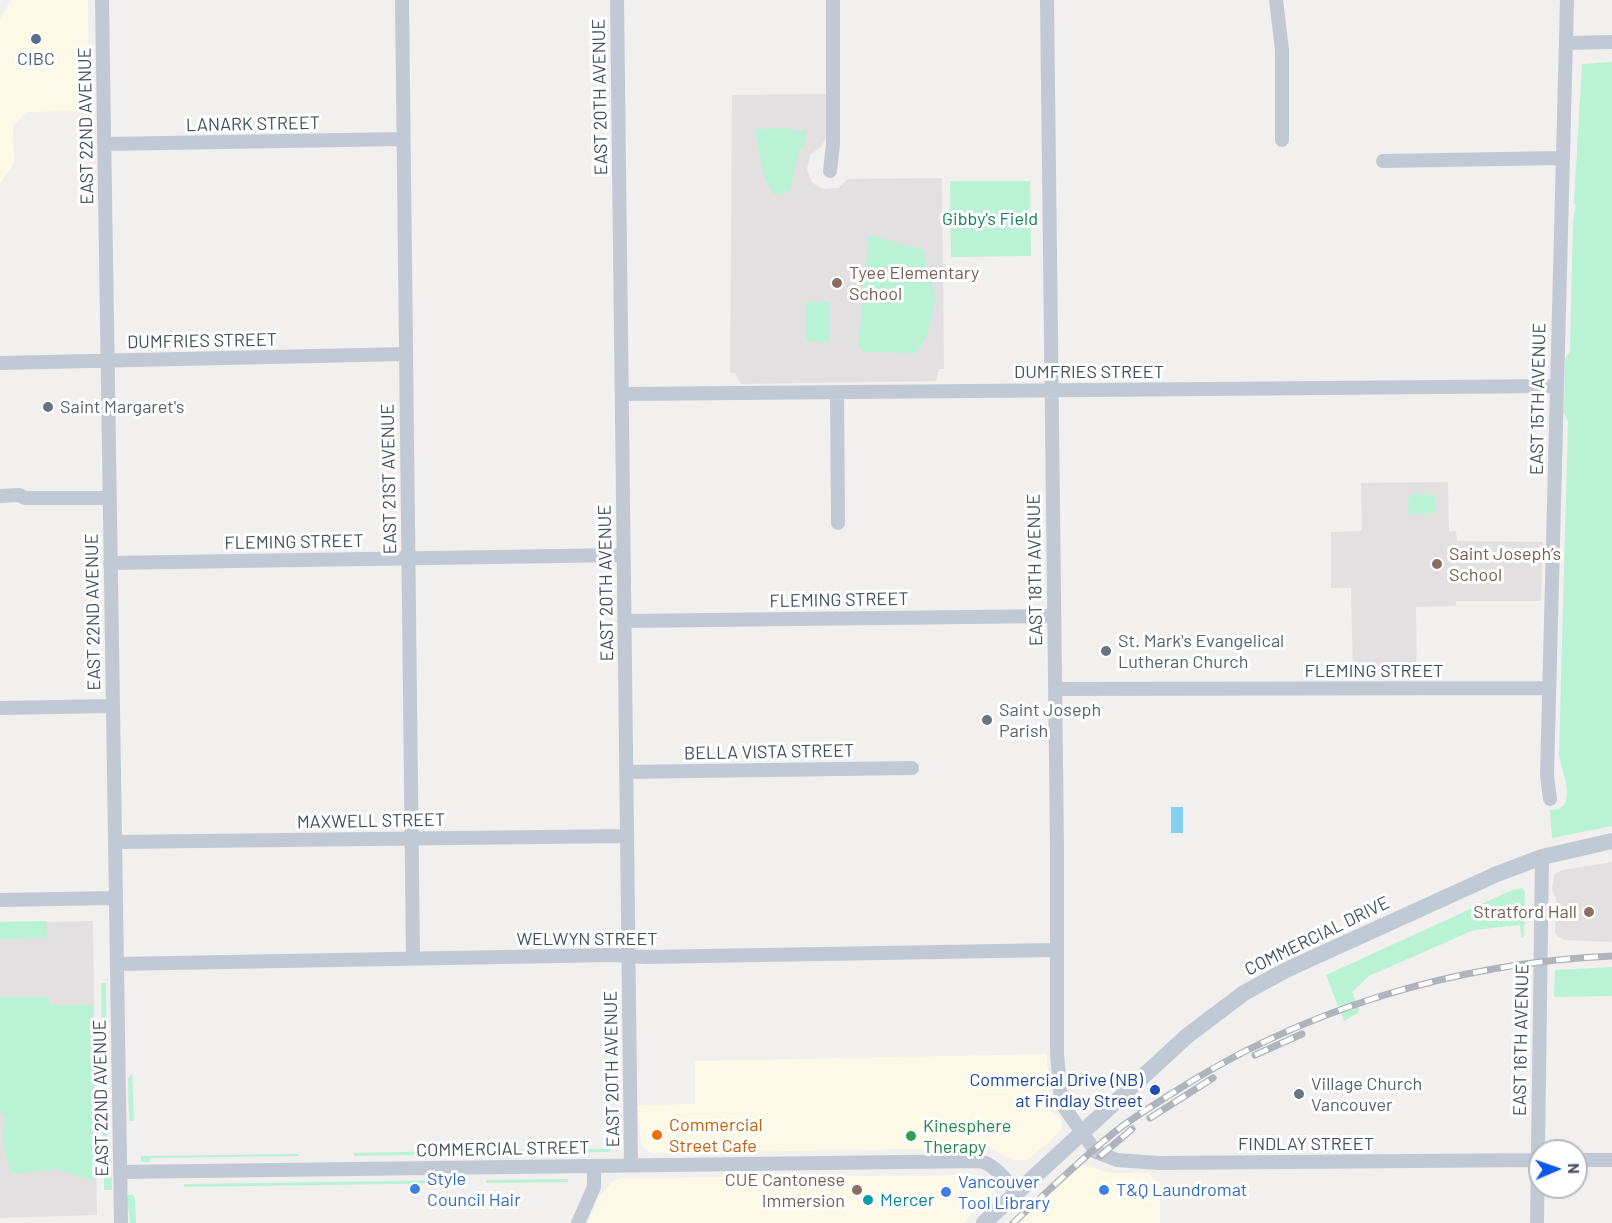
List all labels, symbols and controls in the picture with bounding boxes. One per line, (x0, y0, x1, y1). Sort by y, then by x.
street label: EAST 20TH AVENUE (588, 19, 612, 175)
marker: CIBC (29, 32, 43, 46)
street label: EAST 22ND AVENUE (74, 47, 98, 205)
place label: CIBC (17, 48, 55, 70)
street label: LANARK STREET (186, 112, 320, 136)
park label: Gibby's Field (942, 208, 1038, 230)
place label: Tyee Elementary School (849, 262, 979, 304)
marker: Tyee Elementary School (830, 276, 844, 290)
street label: EAST 15TH AVENUE (1526, 323, 1550, 475)
street label: DUMFRIES STREET (127, 329, 277, 353)
street label: DUMFRIES STREET (1014, 361, 1164, 383)
place label: Saint Margaret's (60, 396, 184, 418)
marker: Saint Margaret's (41, 400, 55, 414)
street label: EAST 21ST AVENUE (377, 403, 401, 555)
street label: EAST 18TH AVENUE (1023, 494, 1047, 646)
street label: EAST 20TH AVENUE (594, 505, 618, 661)
street label: FLEMING STREET (224, 530, 364, 554)
street label: EAST 22ND AVENUE (81, 533, 105, 691)
place label: Saint Joseph’s School (1449, 543, 1561, 586)
marker: Saint Joseph’s School (1430, 557, 1444, 571)
street label: FLEMING STREET (769, 588, 909, 612)
place label: St. Mark's Evangelical Lutheran Church (1118, 630, 1284, 672)
marker: St. Mark's Evangelical Lutheran Church (1099, 644, 1113, 658)
street label: FLEMING STREET (1304, 660, 1444, 682)
place label: Saint Joseph Parish (999, 699, 1101, 742)
marker: Saint Joseph Parish (980, 713, 994, 727)
street label: BELLA VISTA STREET (684, 740, 854, 764)
street label: MAXWELL STREET (297, 809, 445, 833)
street label: COMMERCIAL DRIVE (1241, 892, 1393, 980)
place label: Stratford Hall (1473, 901, 1577, 923)
marker: Stratford Hall (1582, 905, 1596, 919)
street label: WELWYN STREET (516, 928, 658, 950)
street label: EAST 16TH AVENUE (1509, 964, 1533, 1116)
street label: EAST 20TH AVENUE (600, 991, 624, 1147)
street label: EAST 22ND AVENUE (89, 1019, 113, 1177)
place label: Commercial Drive (NB) at Findlay Street (969, 1069, 1143, 1112)
place label: Village Church Vancouver (1311, 1073, 1422, 1116)
marker: Commercial Drive (NB) at Findlay Street (1148, 1083, 1162, 1097)
marker: Village Church Vancouver (1292, 1087, 1306, 1101)
place label: Commercial Street Cafe (669, 1114, 763, 1156)
place label: Kinesphere Therapy (923, 1115, 1011, 1158)
marker: Commercial Street Cafe (650, 1128, 664, 1142)
marker: Kinesphere Therapy (904, 1129, 918, 1143)
street label: FINDLAY STREET (1238, 1133, 1374, 1155)
street label: COMMERCIAL STREET (416, 1137, 590, 1161)
north arrow (1528, 1139, 1588, 1199)
text: N (1565, 1163, 1584, 1174)
place label: Style Council Hair (427, 1168, 521, 1210)
place label: CUE Cantonese Immersion (725, 1169, 845, 1212)
place label: Vancouver Tool Library (958, 1171, 1050, 1214)
place label: T&Q Laundromat (1116, 1179, 1247, 1201)
marker: Style Council Hair (408, 1182, 422, 1196)
marker: CUE Cantonese Immersion (850, 1183, 864, 1197)
marker: T&Q Laundromat (1097, 1183, 1111, 1197)
marker: Vancouver Tool Library (939, 1185, 953, 1199)
place label: Mercer (880, 1189, 934, 1211)
marker: Mercer (861, 1193, 875, 1207)

